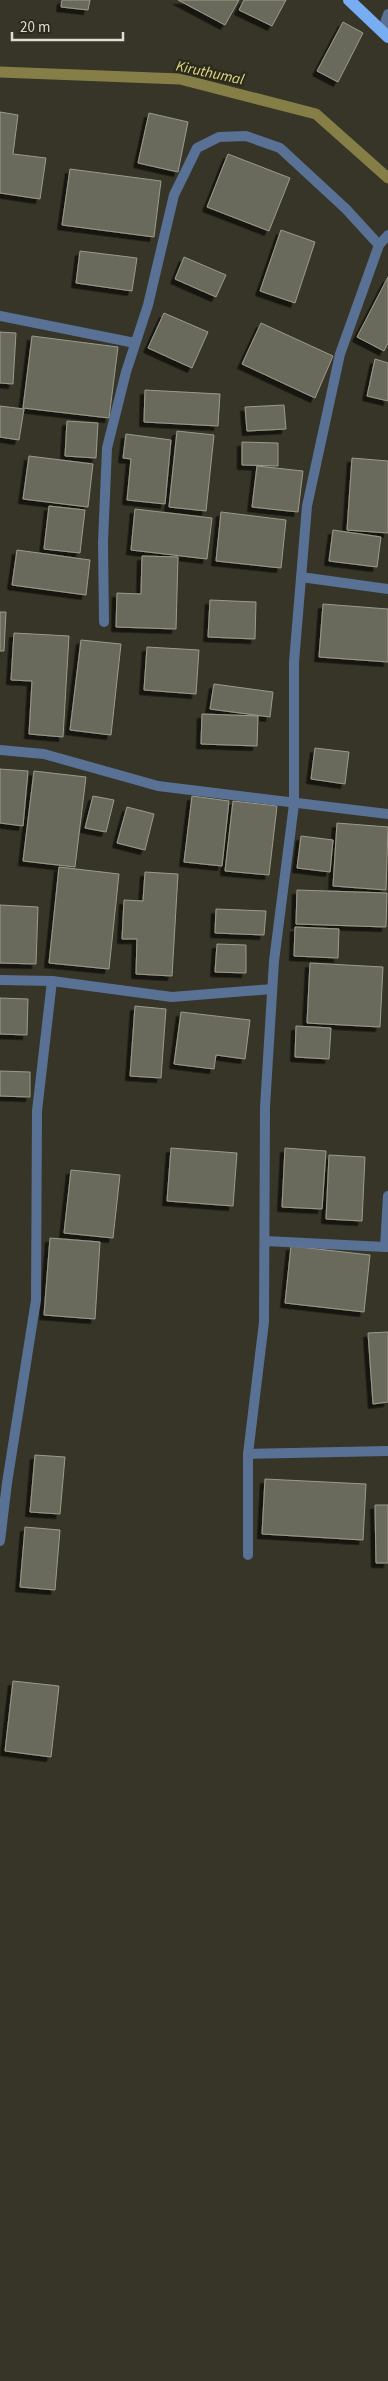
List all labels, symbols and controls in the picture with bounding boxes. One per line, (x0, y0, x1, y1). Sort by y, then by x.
scale bar (12, 10, 124, 42)
text: 20 m (20, 17, 50, 38)
water label: Kiruthumal (174, 56, 246, 91)

